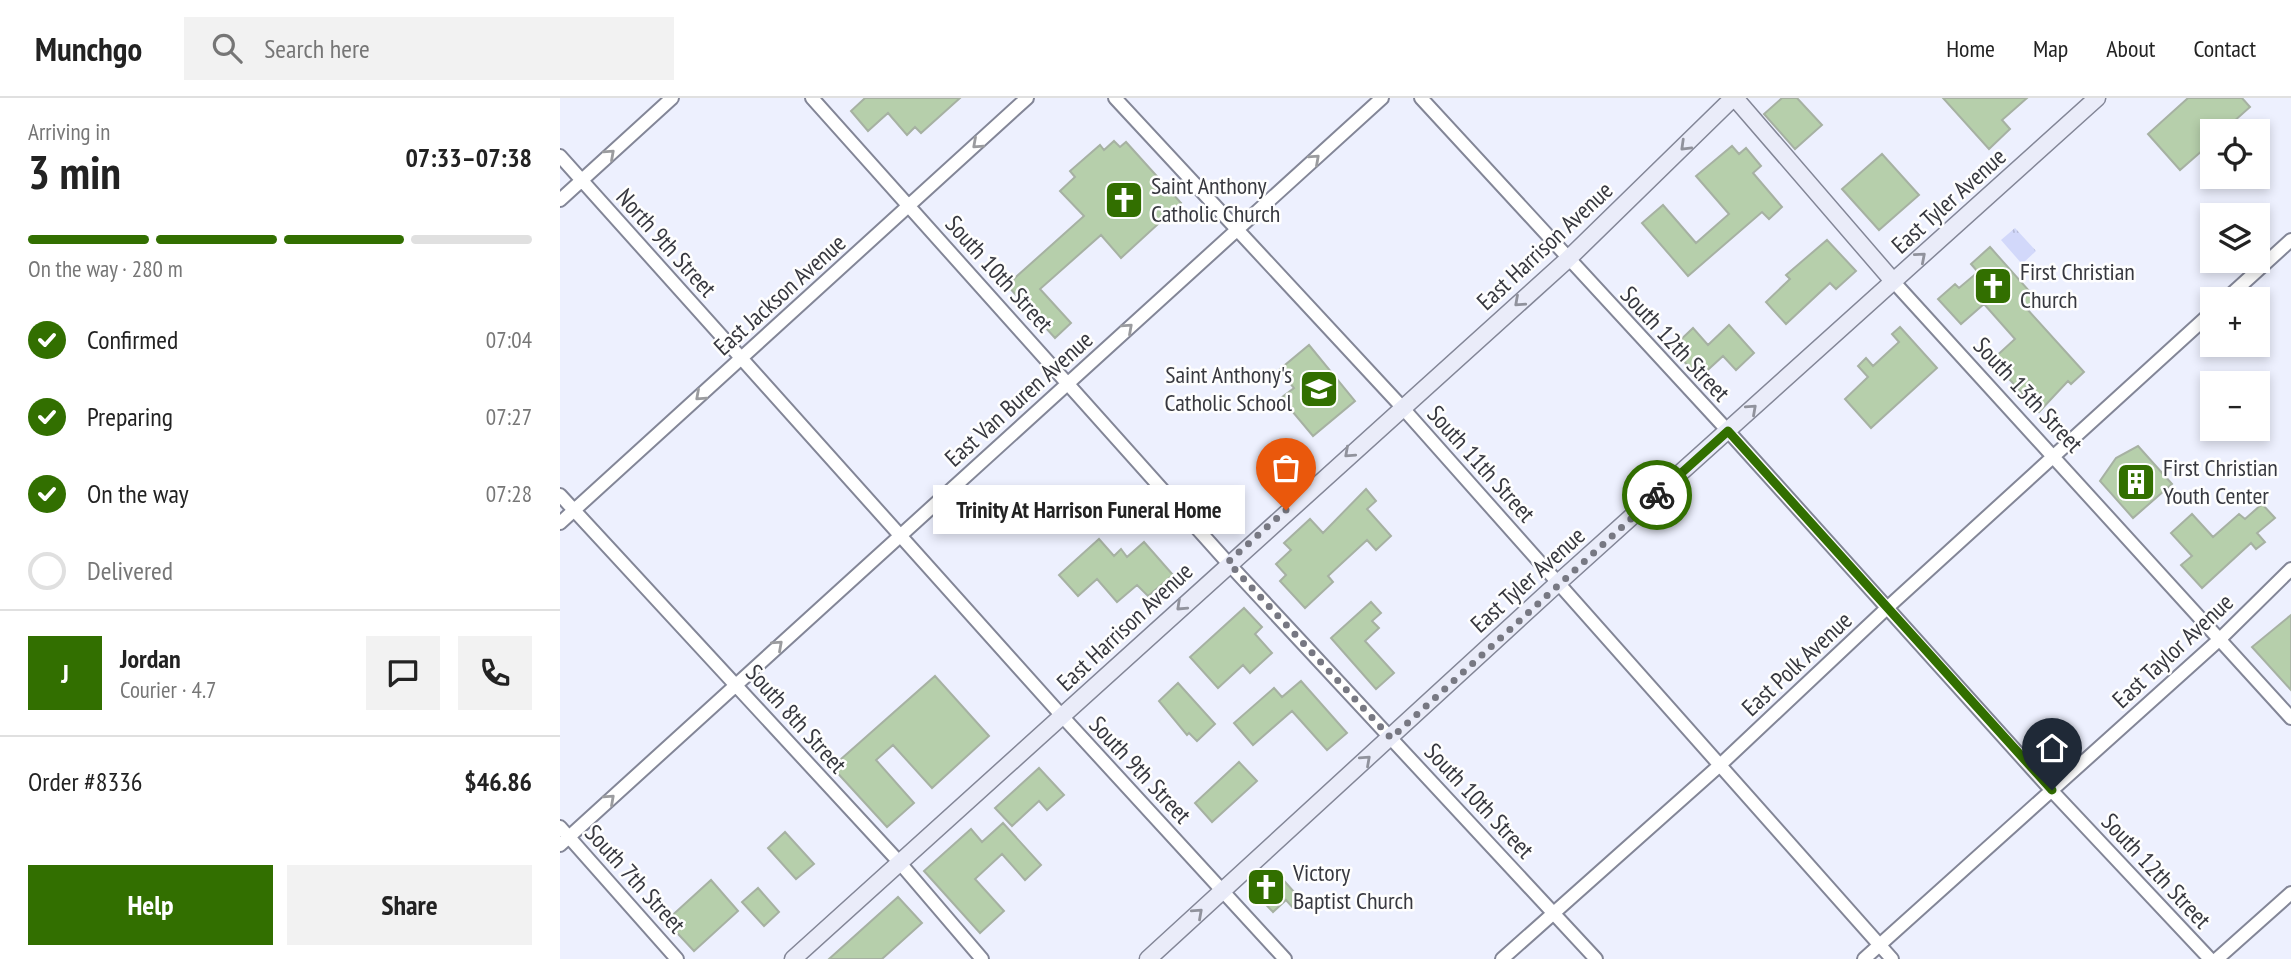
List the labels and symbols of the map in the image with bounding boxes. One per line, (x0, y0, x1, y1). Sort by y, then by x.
one-way arrow (972, 136, 985, 148)
one-way arrow (1680, 137, 1693, 150)
street label: East Tyler Avenue (1885, 141, 2012, 260)
one-way arrow (602, 150, 615, 162)
one-way arrow (1307, 154, 1320, 167)
place label: Saint Anthony Catholic Church (1151, 170, 1280, 229)
street label: East Harrison Avenue (1470, 175, 1619, 317)
church icon: Saint Anthony Catholic Church (1103, 179, 1145, 221)
street label: North 9th Street (610, 182, 723, 304)
street label: South 10th Street (939, 209, 1060, 339)
street label: East Jackson Avenue (707, 227, 852, 362)
one-way arrow (1913, 253, 1926, 265)
place label: First Christian Church (2020, 256, 2135, 315)
church icon: First Christian Church (1972, 265, 2014, 307)
street label: South 12th Street (1614, 279, 1737, 408)
one-way arrow (1514, 294, 1527, 306)
street label: East Van Buren Avenue (938, 324, 1099, 473)
one-way arrow (1120, 324, 1133, 336)
street label: South 13th Street (1967, 330, 2090, 459)
place label: Saint Anthony's Catholic School (1165, 359, 1292, 418)
school or university icon: Saint Anthony's Catholic School (1298, 368, 1340, 410)
one-way arrow (695, 388, 708, 400)
street label: South 11th Street (1421, 399, 1542, 529)
one-way arrow (1744, 405, 1757, 418)
pin (1256, 438, 1316, 510)
one-way arrow (1345, 445, 1358, 457)
place label: First Christian Youth Center (2163, 452, 2278, 511)
courier (1622, 460, 1692, 530)
building icon: First Christian Youth Center (2115, 461, 2157, 503)
callout: Trinity At Harrison Funeral Home (932, 486, 1244, 534)
street label: East Tyler Avenue (1464, 520, 1591, 639)
street label: East Harrison Avenue (1050, 556, 1199, 698)
street label: East Taylor Avenue (2106, 587, 2240, 715)
one-way arrow (1176, 598, 1189, 611)
street label: East Polk Avenue (1735, 605, 1858, 723)
one-way arrow (770, 641, 783, 654)
street label: South 8th Street (739, 658, 854, 780)
street label: South 9th Street (1083, 709, 1198, 830)
pin (2022, 718, 2082, 790)
street label: South 10th Street (1418, 736, 1541, 865)
one-way arrow (1358, 756, 1371, 768)
one-way arrow (602, 794, 615, 807)
street label: South 12th Street (2095, 806, 2218, 935)
street label: South 7th Street (578, 818, 693, 940)
place label: Victory Baptist Church (1292, 857, 1414, 916)
church icon: Victory Baptist Church (1245, 866, 1287, 908)
one-way arrow (1190, 909, 1203, 922)

